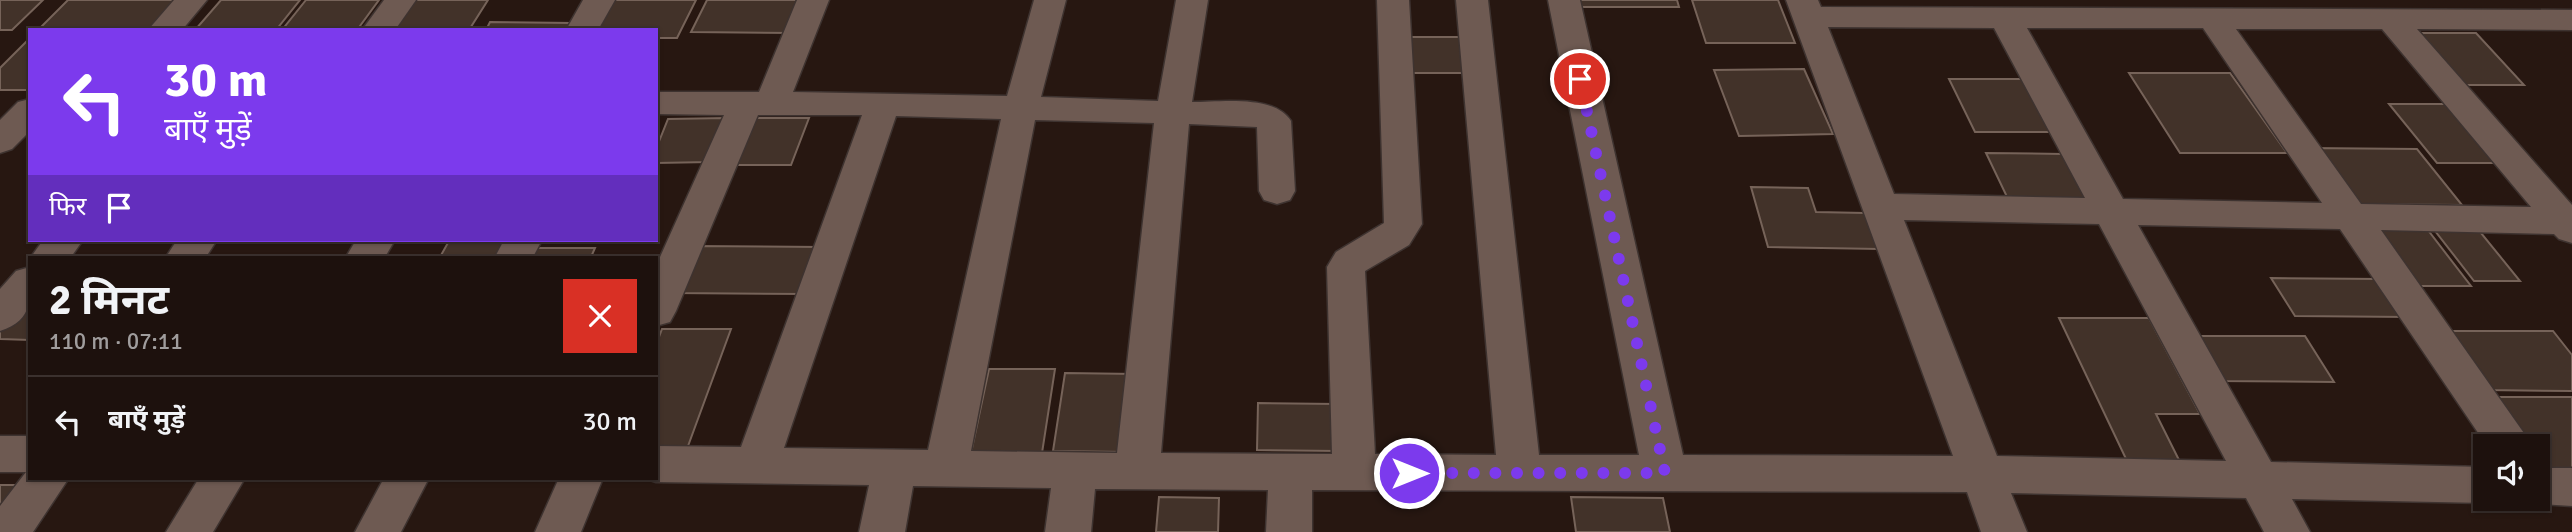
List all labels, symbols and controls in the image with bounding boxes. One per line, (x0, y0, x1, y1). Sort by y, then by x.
pin (1550, 49, 1610, 109)
text: 30 m (164, 50, 267, 110)
icon: left (49, 56, 140, 147)
icon: arrive (1561, 60, 1599, 98)
text: बाएँ मुड़ें (164, 110, 252, 149)
icon: arrive (100, 189, 138, 227)
text: फिर (49, 191, 86, 223)
text: 2 मिनट (49, 275, 169, 326)
button: close (563, 279, 637, 353)
text: 110 m · 07:11 (49, 327, 183, 356)
icon: left (49, 403, 87, 441)
text: बाएँ मुड़ें (108, 404, 185, 436)
text: 30 m (582, 406, 637, 438)
map controls (2473, 434, 2550, 511)
button: sound (2473, 434, 2550, 511)
position arrow (1372, 436, 1446, 510)

